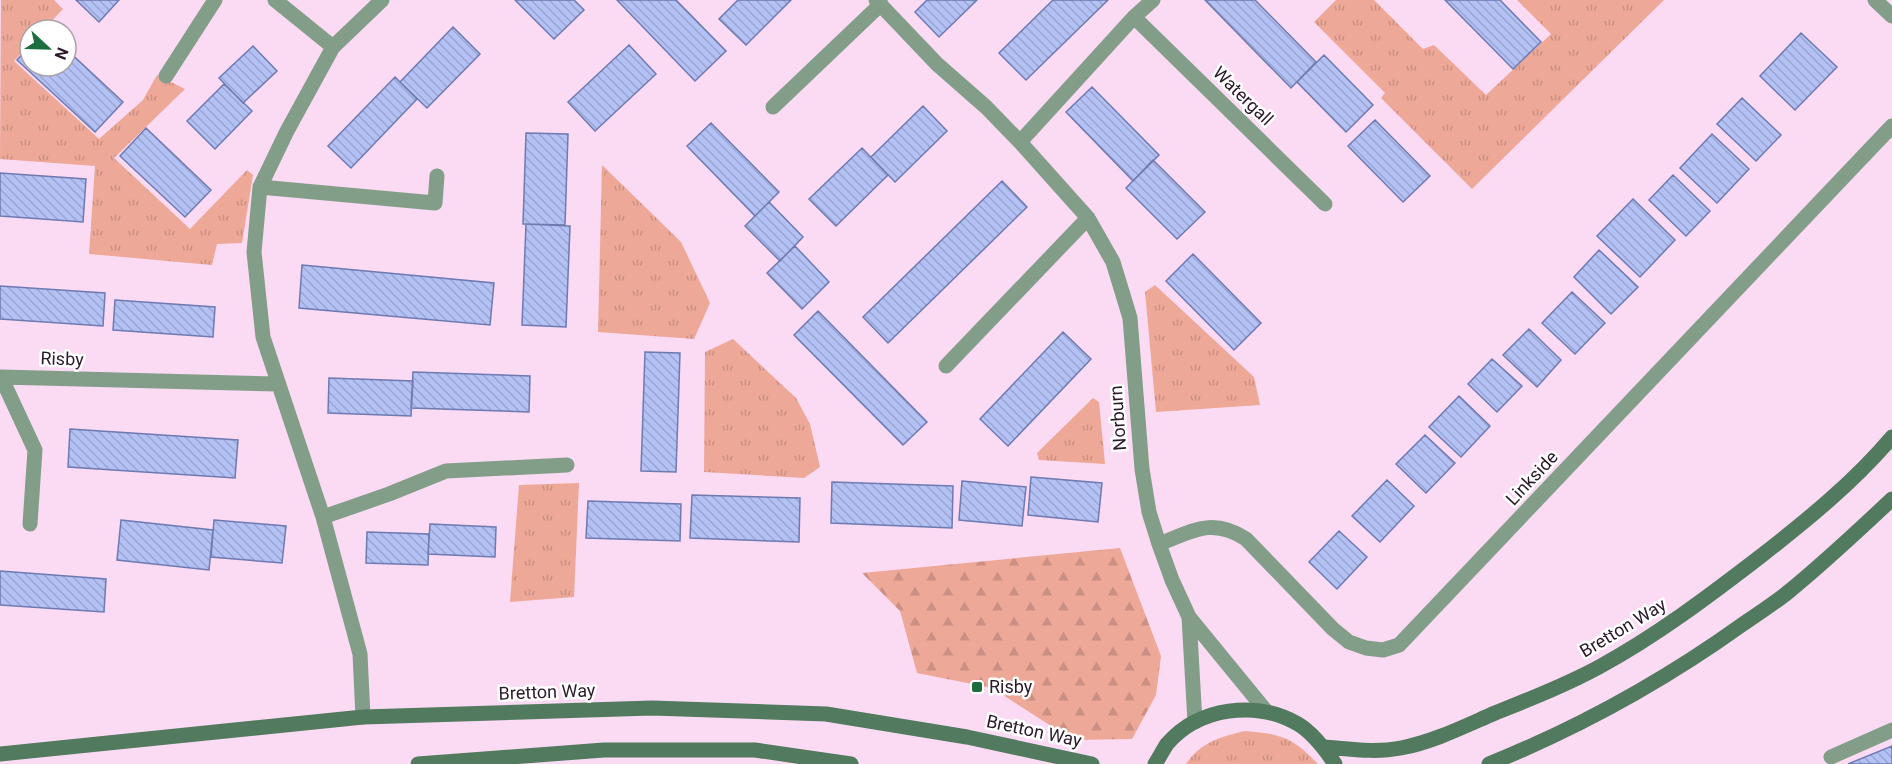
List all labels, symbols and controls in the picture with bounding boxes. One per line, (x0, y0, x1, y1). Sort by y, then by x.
north arrow (18, 18, 78, 78)
text: N (51, 45, 72, 62)
street label: Watergall (1209, 62, 1278, 129)
street label: Risby (40, 347, 84, 370)
street label: Norburn (1105, 385, 1130, 451)
street label: Linkside (1501, 446, 1562, 509)
street label: Bretton Way (1576, 593, 1670, 662)
place label: Risby (989, 676, 1033, 697)
street label: Bretton Way (498, 679, 596, 704)
marker: Risby (970, 680, 984, 694)
street label: Bretton Way (985, 710, 1084, 751)

